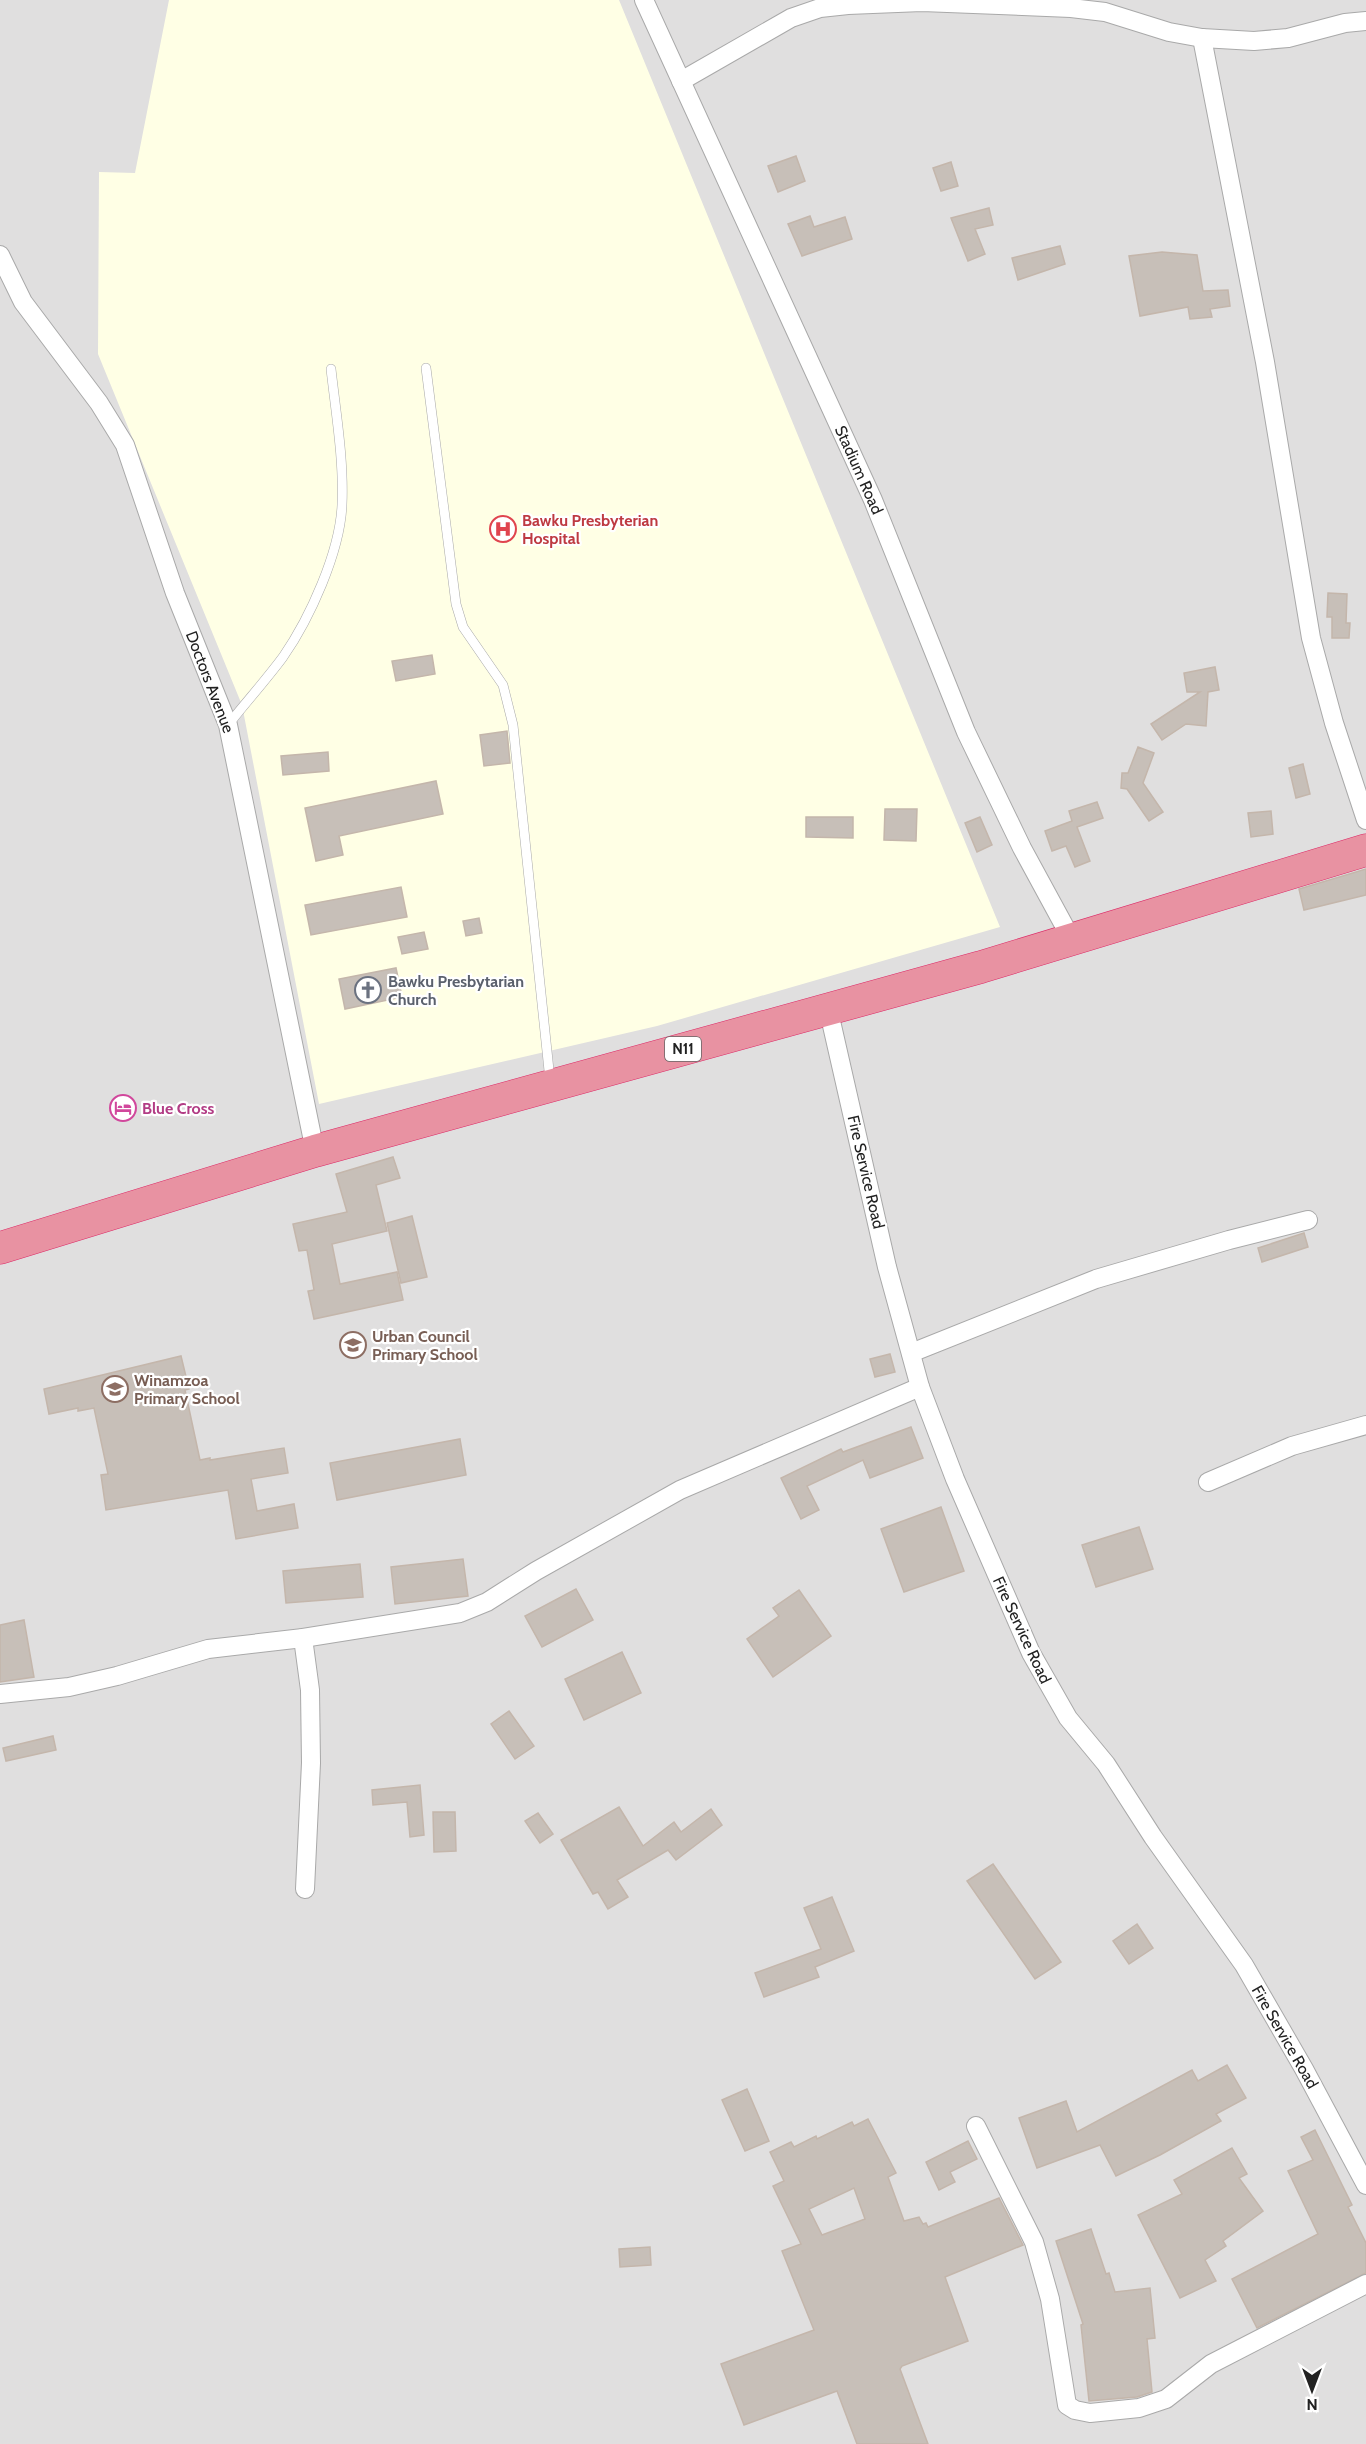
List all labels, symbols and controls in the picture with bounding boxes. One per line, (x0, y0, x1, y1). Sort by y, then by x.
street label: Stadium Road (831, 423, 887, 517)
place label: Bawku Presbyterian Hospital (522, 511, 658, 548)
hospital icon: Bawku Presbyterian Hospital (488, 514, 518, 544)
street label: Doctors Avenue (182, 628, 238, 736)
place label: Bawku Presbytarian Church (388, 972, 524, 1009)
church icon: Bawku Presbytarian Church (353, 975, 383, 1005)
road number: N11 (665, 1037, 701, 1061)
hotel icon: Blue Cross (108, 1093, 138, 1123)
place label: Blue Cross (142, 1099, 214, 1118)
street label: Fire Service Road (844, 1113, 888, 1231)
place label: Urban Council Primary School (372, 1327, 478, 1364)
school or university icon: Urban Council Primary School (338, 1330, 368, 1360)
place label: Winamzoa Primary School (134, 1371, 240, 1408)
school or university icon: Winamzoa Primary School (100, 1374, 130, 1404)
street label: Fire Service Road (989, 1574, 1055, 1686)
street label: Fire Service Road (1248, 1982, 1322, 2092)
north arrow (1282, 2360, 1342, 2420)
text: N (1306, 2395, 1318, 2414)

